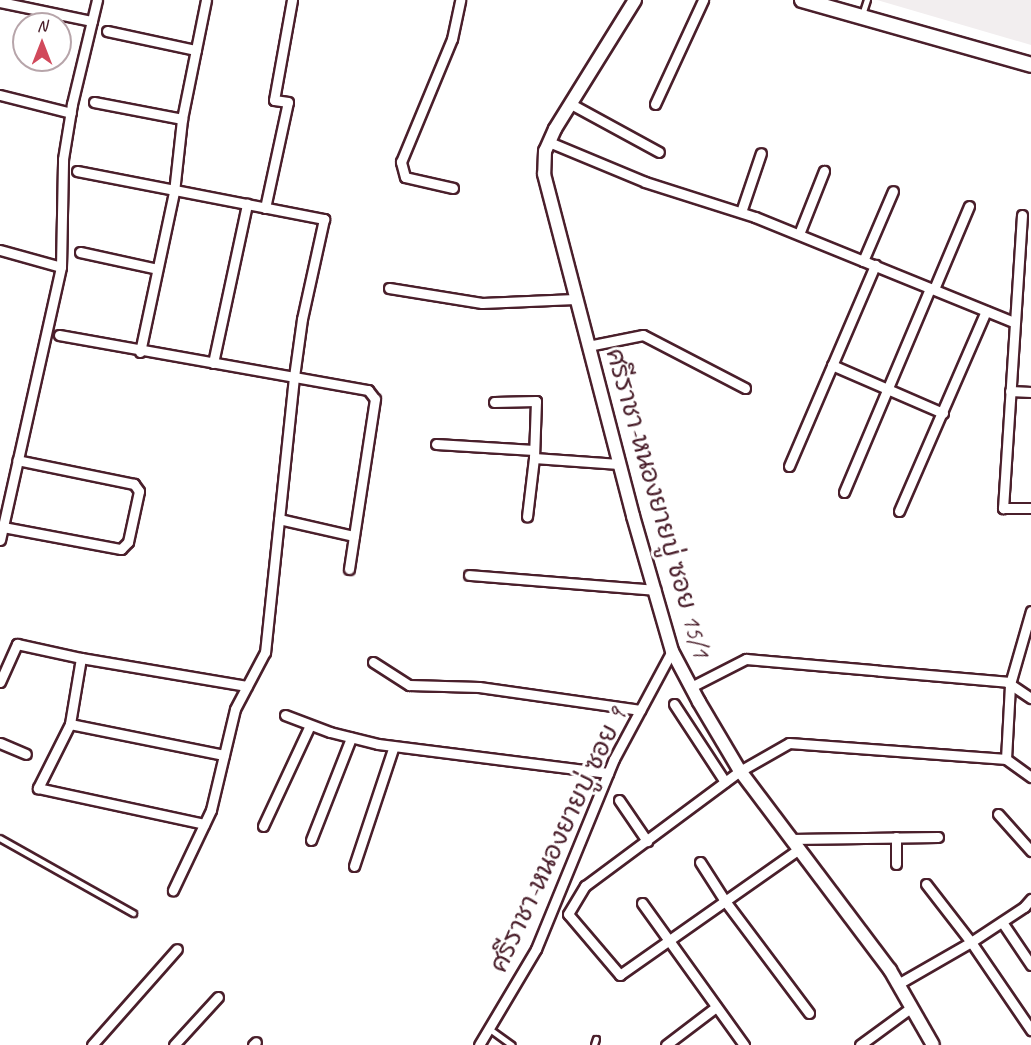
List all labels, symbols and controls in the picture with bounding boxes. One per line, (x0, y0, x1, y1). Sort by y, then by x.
north arrow (12, 12, 72, 72)
text: N (37, 16, 47, 36)
street label: ศรีราชา-หนองยายบู่ ซอย 15/1 (599, 345, 717, 661)
street label: ศรีราชา-หนองยายบู่ ซอย 9 (483, 703, 633, 977)

